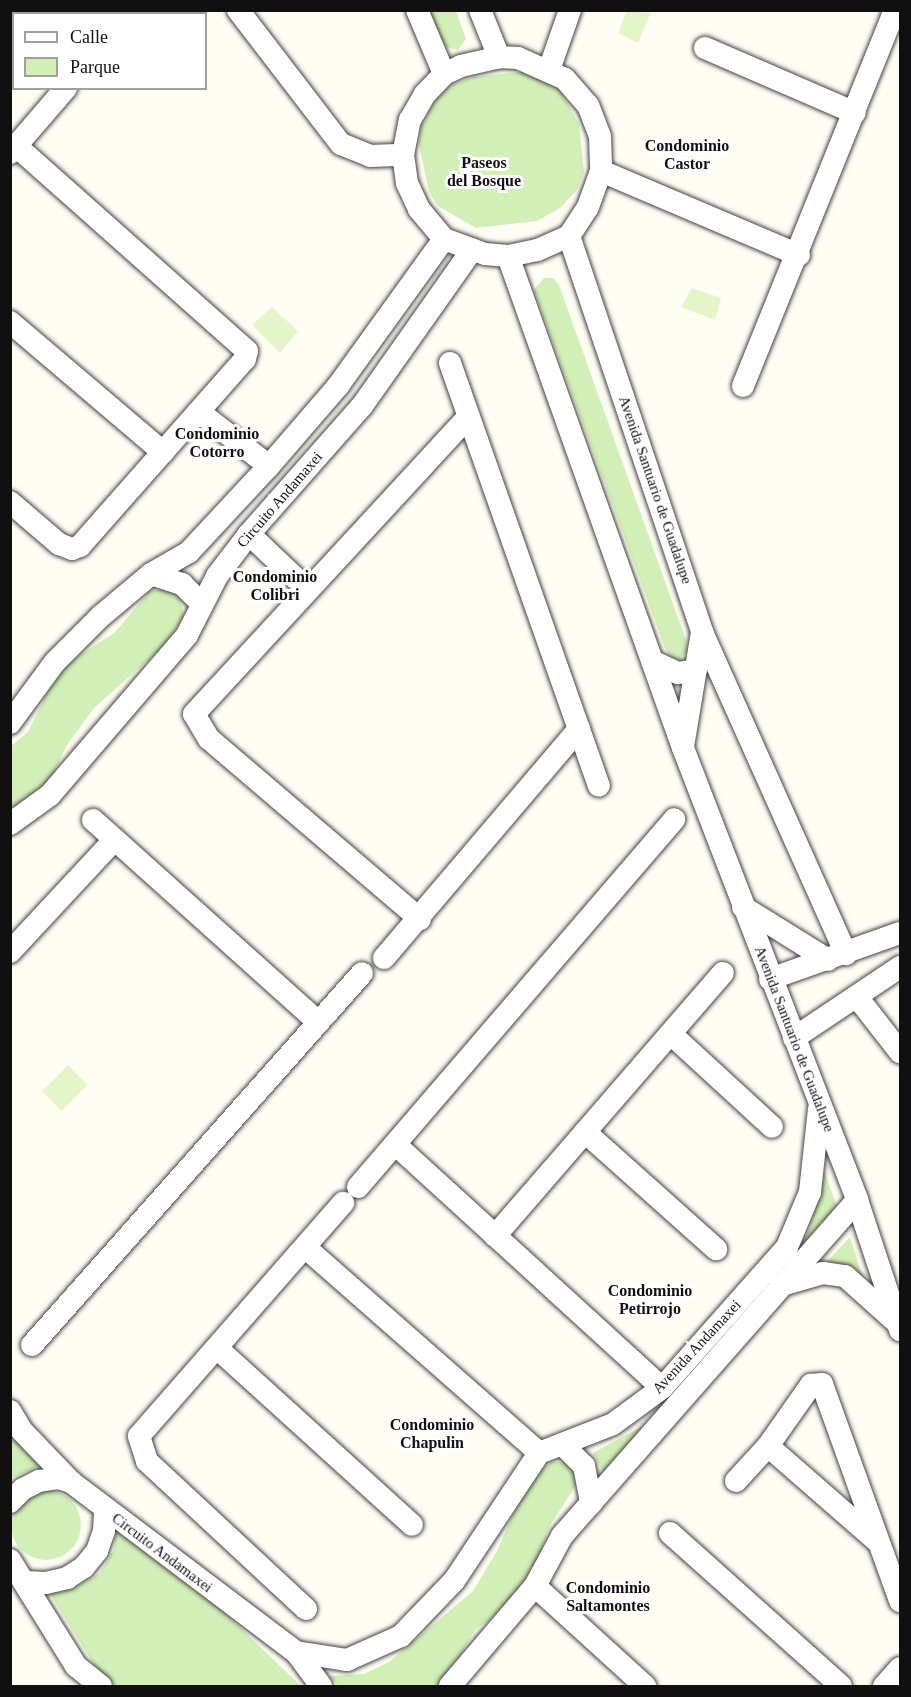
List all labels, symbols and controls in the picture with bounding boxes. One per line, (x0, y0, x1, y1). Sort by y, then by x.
legend (12, 12, 207, 90)
text: Calle (70, 27, 108, 47)
text: Parque (70, 57, 120, 77)
district label: Condominio Castor (645, 136, 729, 174)
district label: Paseos del Bosque (447, 153, 521, 191)
street label: Avenida Santuario de Guadalupe (614, 394, 696, 586)
district label: Condominio Cotorro (175, 424, 259, 462)
street label: Circuito Andamaxei (233, 448, 327, 552)
district label: Condominio Colibri (233, 567, 317, 605)
street label: Avenida Santuario de Guadalupe (750, 944, 838, 1134)
district label: Condominio Petirrojo (608, 1281, 692, 1319)
street label: Avenida Andamaxei (649, 1296, 745, 1398)
district label: Condominio Chapulin (390, 1415, 474, 1453)
street label: Circuito Andamaxei (108, 1509, 216, 1597)
district label: Condominio Saltamontes (566, 1578, 650, 1616)

